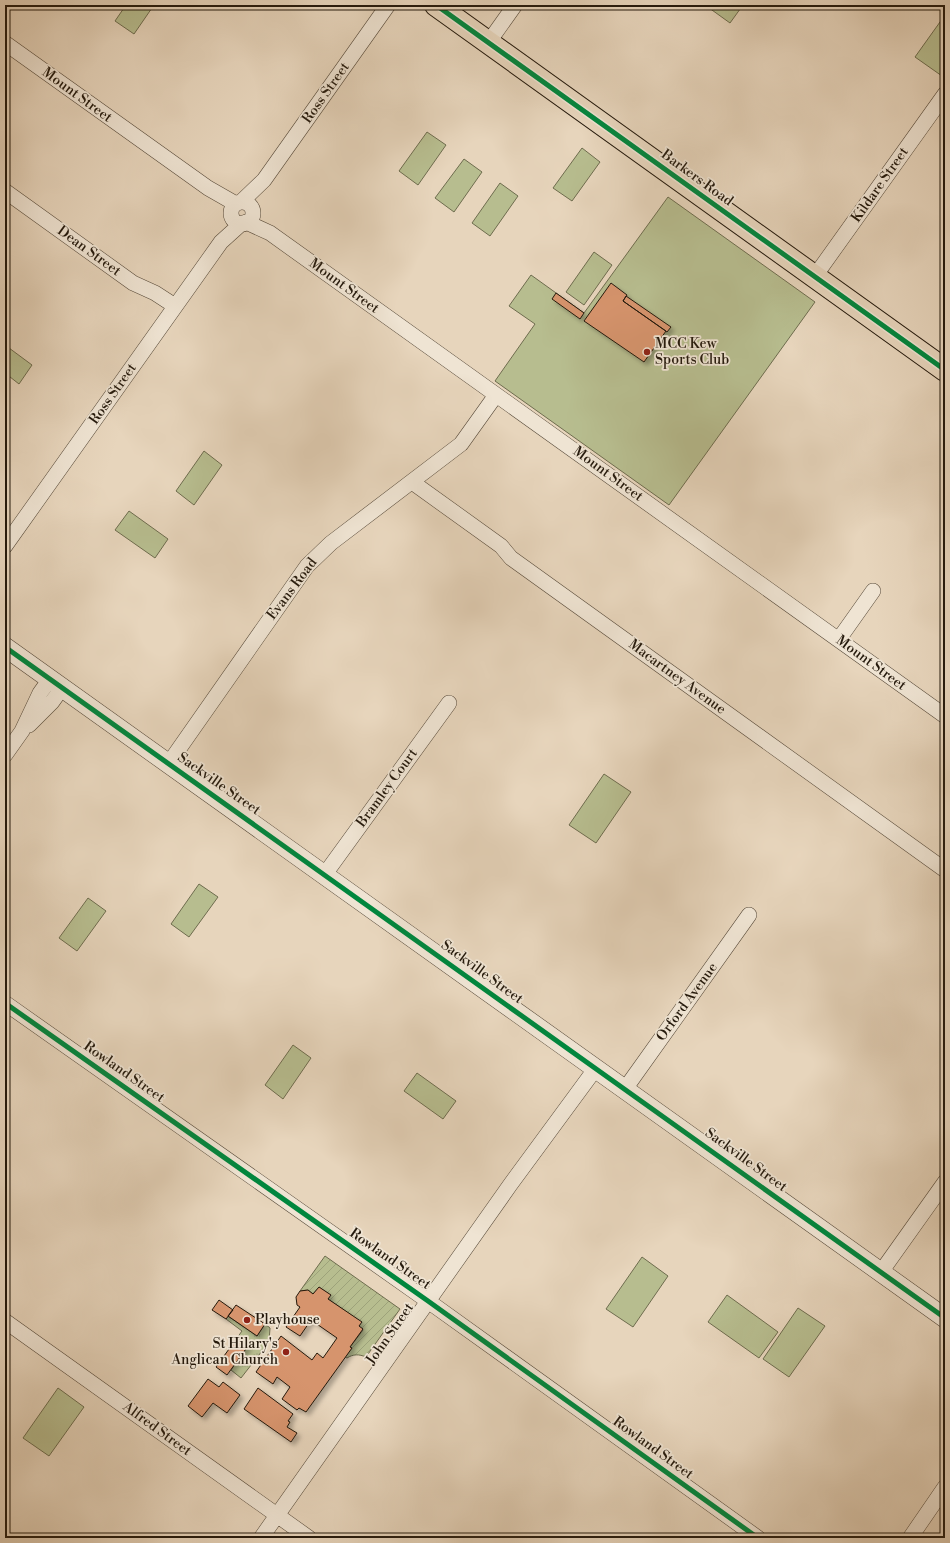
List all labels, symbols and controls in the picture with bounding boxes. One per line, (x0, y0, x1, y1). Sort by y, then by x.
street label: Ross Street (298, 59, 354, 127)
street label: Mount Street (38, 63, 116, 127)
street label: Kildare Street (847, 144, 913, 226)
street label: Barkers Road (657, 145, 737, 210)
street label: Dean Street (54, 222, 124, 280)
street label: Mount Street (305, 254, 383, 318)
place label: MCC Kew Sports Club (655, 335, 729, 369)
marker: MCC Kew Sports Club (642, 347, 652, 357)
street label: Ross Street (85, 360, 141, 428)
street label: Mount Street (569, 442, 647, 506)
street label: Evans Road (263, 554, 321, 624)
street label: Mount Street (832, 631, 910, 695)
street label: Macartney Avenue (625, 636, 729, 718)
street label: Bramley Court (352, 745, 422, 832)
street label: Sackville Street (174, 749, 264, 819)
street label: Sackville Street (437, 936, 527, 1008)
street label: Orford Avenue (652, 959, 722, 1045)
street label: Rowland Street (80, 1037, 168, 1107)
street label: Sackville Street (701, 1124, 791, 1196)
street label: Rowland Street (346, 1224, 434, 1294)
street label: John Street (362, 1300, 418, 1369)
place label: Playhouse (255, 1311, 320, 1329)
marker: Playhouse (242, 1315, 252, 1325)
place label: St Hilary's Anglican Church (171, 1335, 279, 1369)
marker: St Hilary's Anglican Church (281, 1347, 291, 1357)
street label: Alfred Street (118, 1397, 195, 1460)
street label: Rowland Street (609, 1413, 697, 1483)

